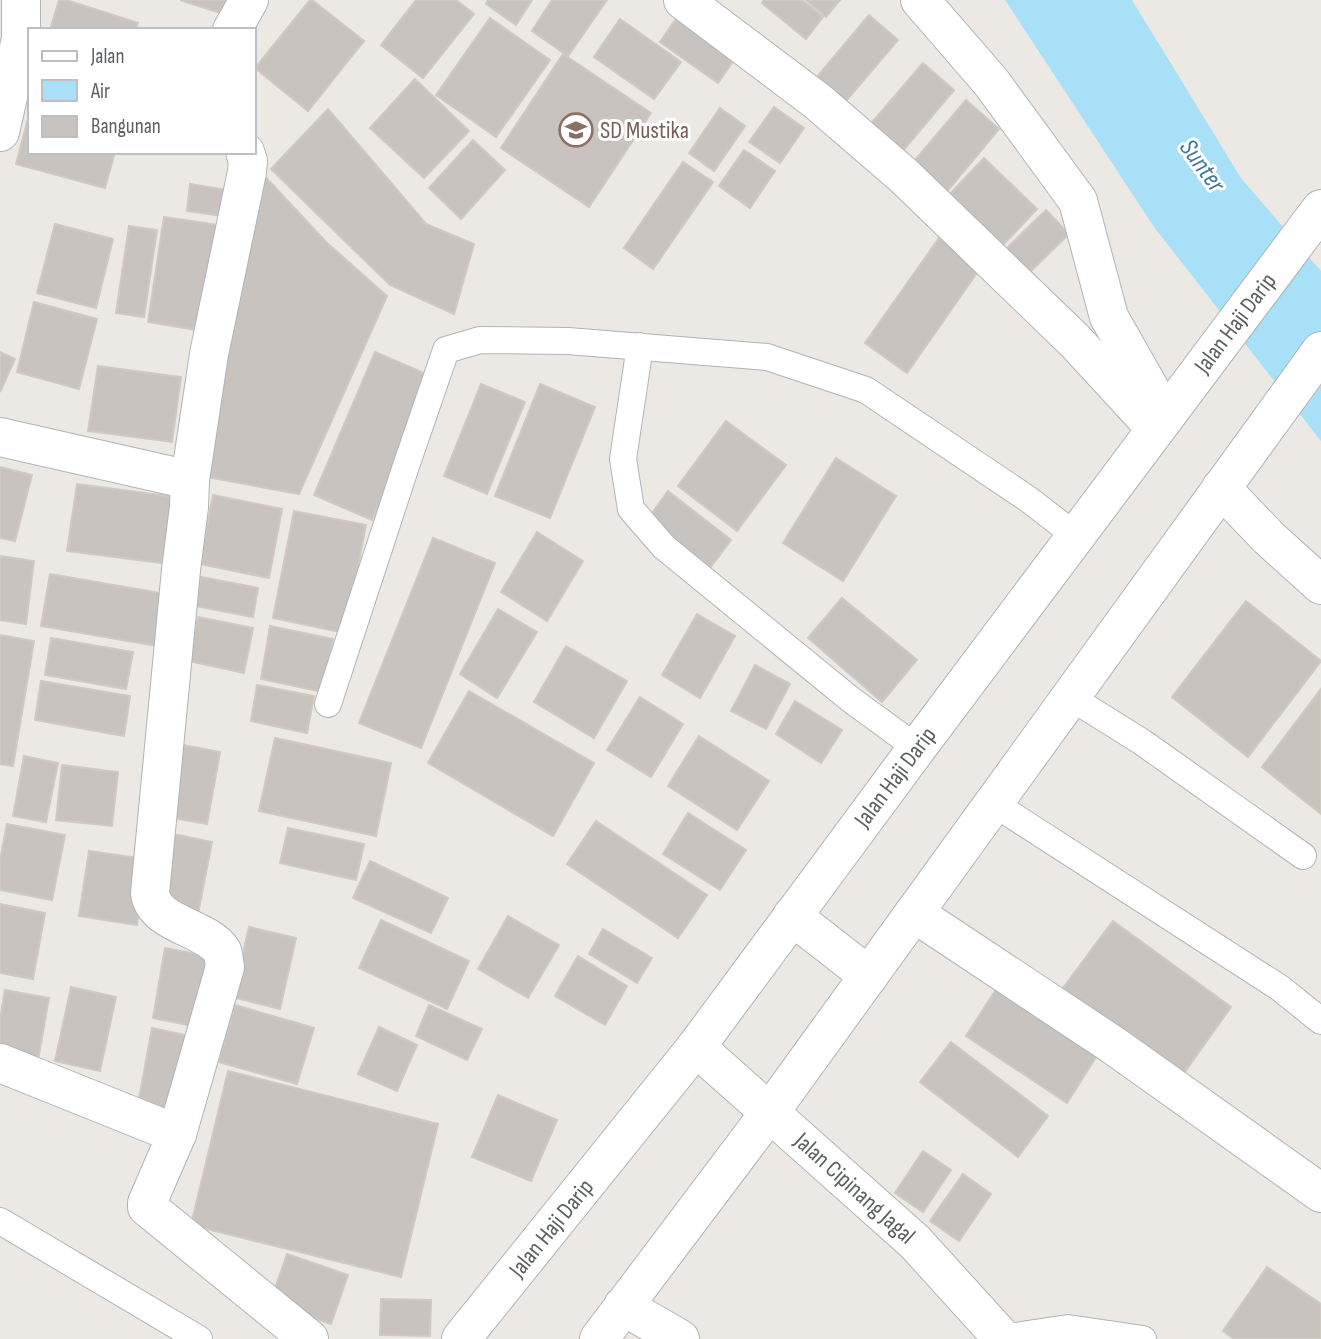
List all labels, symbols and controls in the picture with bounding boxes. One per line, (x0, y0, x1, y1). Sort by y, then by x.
legend (28, 28, 256, 154)
text: Jalan (90, 44, 124, 69)
text: Air (90, 79, 110, 104)
school or university icon: SD Mustika (557, 111, 595, 149)
text: Bangunan (91, 114, 161, 139)
place label: SD Mustika (600, 116, 689, 145)
water label: Sunter (1172, 133, 1232, 200)
street label: Jalan Haji Darip (1188, 267, 1283, 380)
street label: Jalan Haji Darip (848, 721, 943, 834)
street label: Jalan Cipinang Jagal (787, 1126, 921, 1250)
street label: Jalan Haji Darip (502, 1173, 600, 1284)

